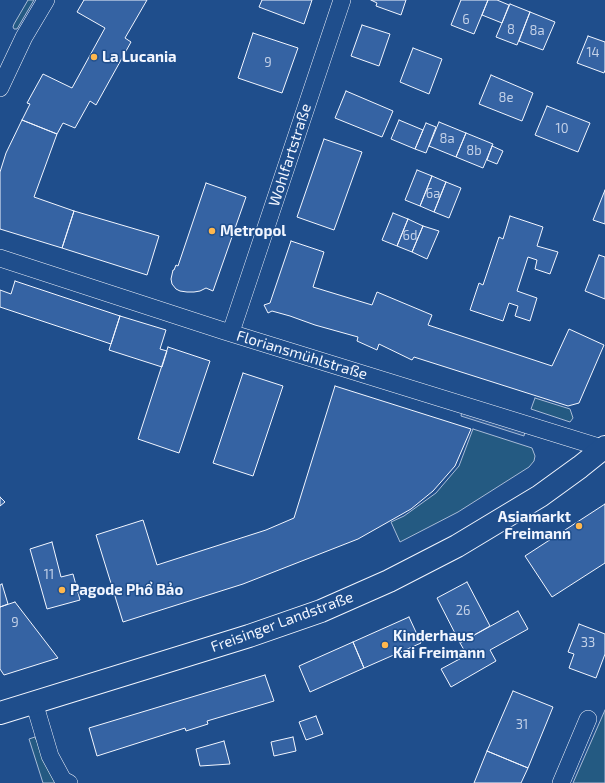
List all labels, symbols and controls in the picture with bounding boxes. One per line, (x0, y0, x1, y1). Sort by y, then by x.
house number: 6 (462, 12, 470, 28)
house number: 8 (507, 22, 515, 38)
house number: 8a (529, 23, 545, 39)
house number: 14 (586, 45, 600, 61)
place label: La Lucania (102, 48, 177, 66)
marker: La Lucania (89, 52, 99, 62)
house number: 9 (264, 55, 272, 71)
house number: 8e (499, 90, 513, 106)
street label: Wohlfartstraße (265, 101, 315, 209)
house number: 10 (555, 121, 569, 137)
house number: 8a (439, 131, 455, 147)
house number: 8b (466, 143, 482, 159)
house number: 6a (426, 186, 440, 202)
place label: Metropol (220, 222, 286, 240)
marker: Metropol (207, 226, 217, 236)
house number: 6d (403, 228, 417, 244)
street label: Floriansmühlstraße (234, 327, 370, 383)
place label: Asiamarkt Freimann (498, 508, 571, 543)
marker: Asiamarkt Freimann (574, 521, 584, 531)
house number: 11 (44, 567, 54, 583)
place label: Pagode Phổ Bảo (70, 581, 183, 599)
marker: Pagode Phổ Bảo (57, 585, 67, 595)
street label: Freisinger Landstraße (208, 588, 356, 656)
house number: 26 (456, 603, 470, 619)
house number: 9 (11, 615, 19, 631)
place label: Kinderhaus Kai Freimann (393, 627, 485, 662)
house number: 33 (581, 635, 595, 651)
marker: Kinderhaus Kai Freimann (380, 640, 390, 650)
house number: 31 (516, 717, 528, 733)

